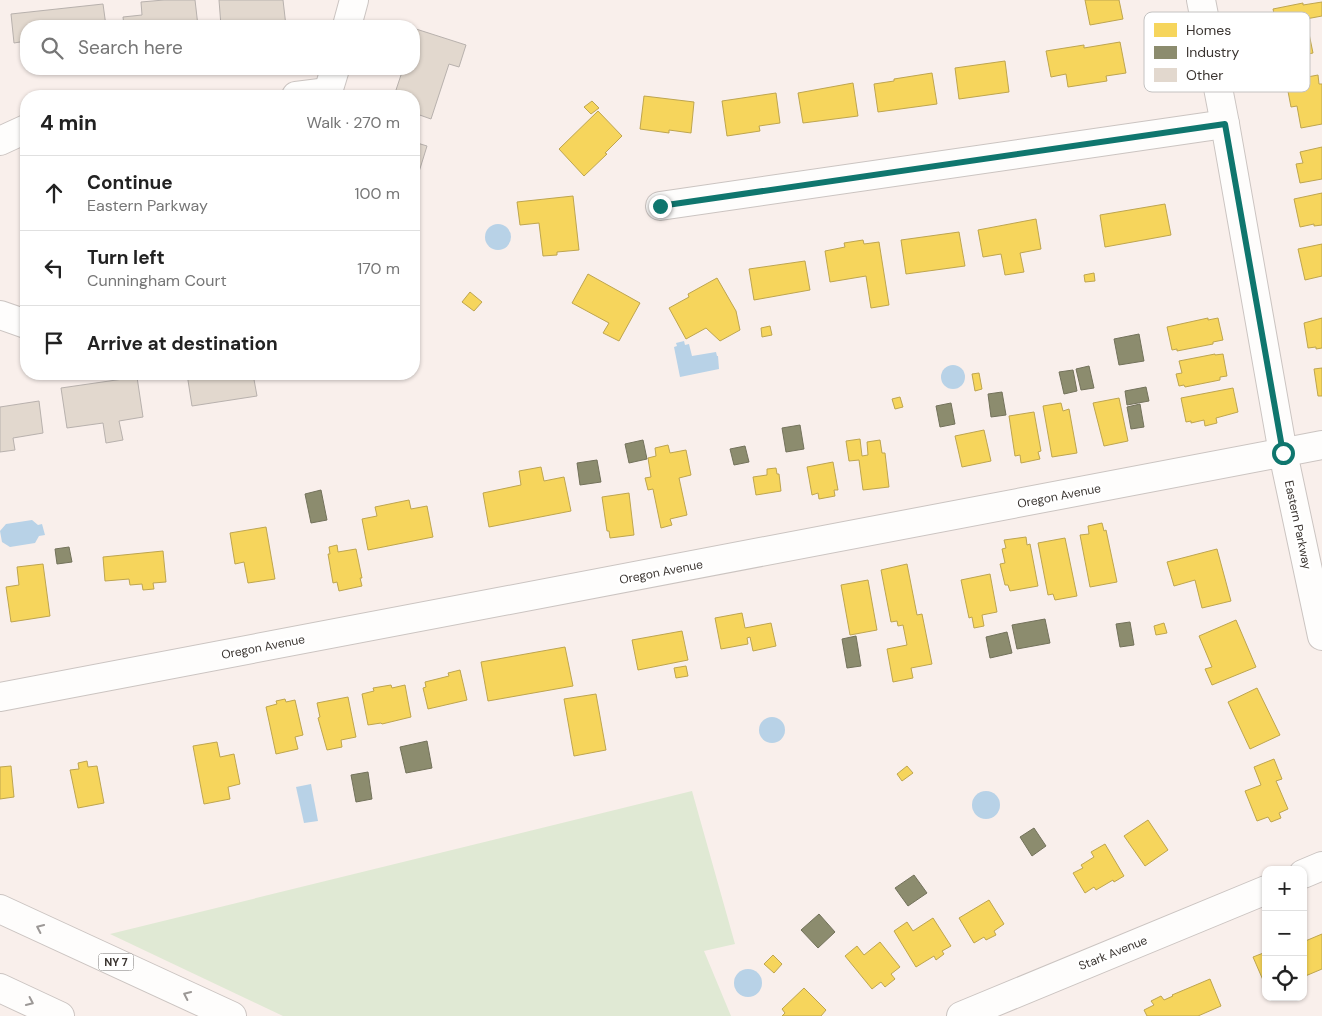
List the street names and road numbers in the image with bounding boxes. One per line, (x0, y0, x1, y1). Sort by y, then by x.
street label: Eastern Parkway (1281, 479, 1315, 571)
street label: Oregon Avenue (1016, 480, 1102, 512)
street label: Oregon Avenue (618, 556, 704, 588)
street label: Oregon Avenue (220, 631, 306, 663)
street label: Stark Avenue (1076, 932, 1150, 974)
road number: NY 7 (98, 954, 134, 970)

